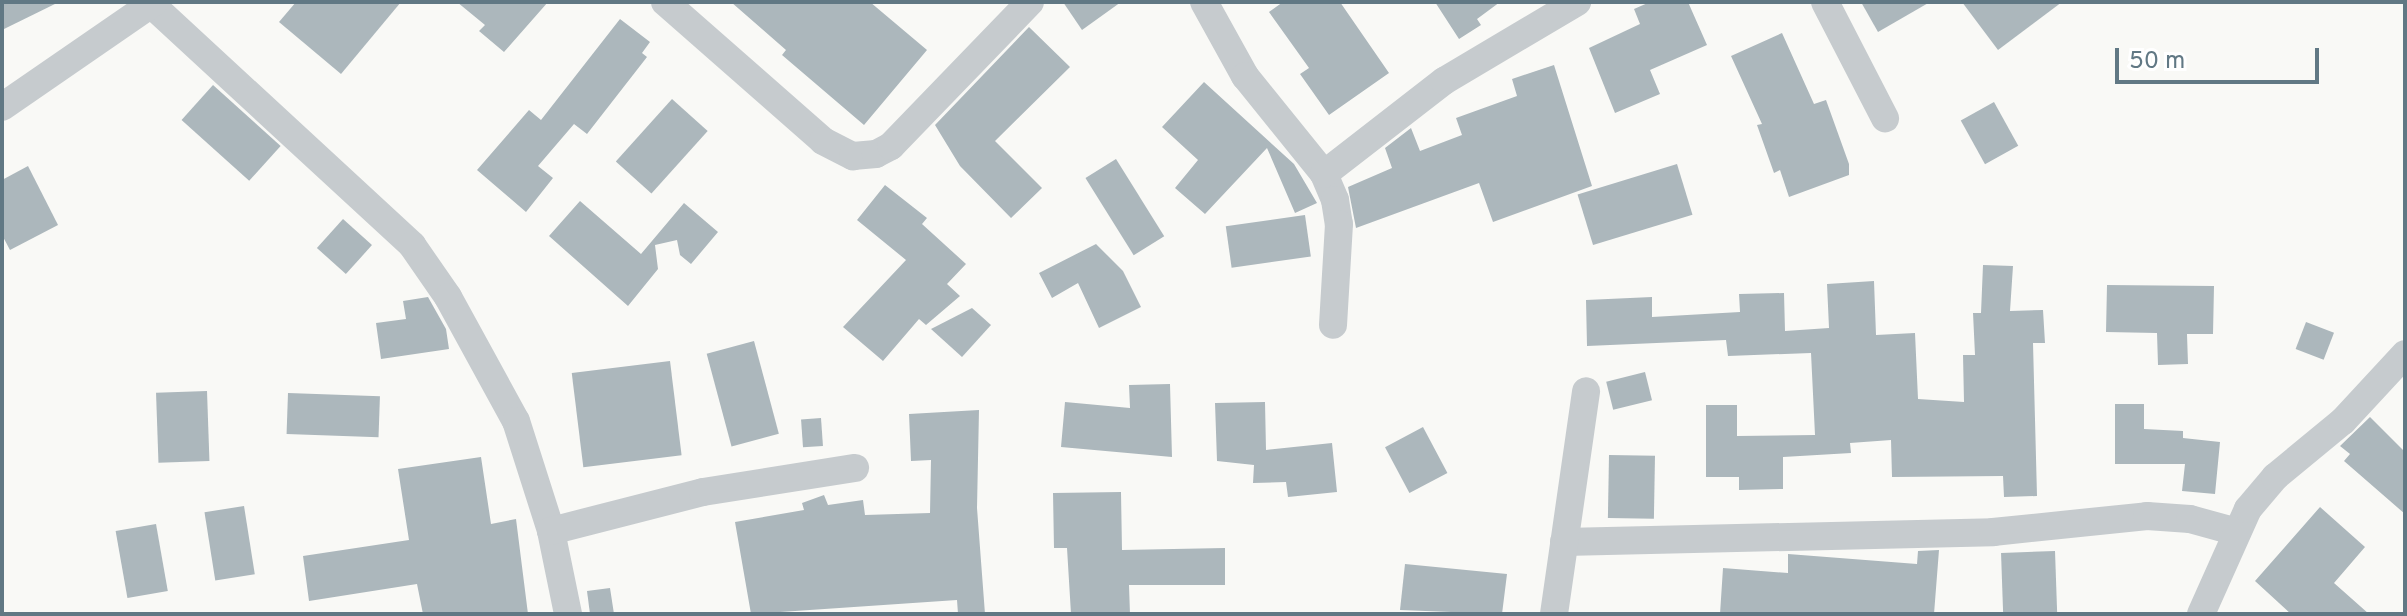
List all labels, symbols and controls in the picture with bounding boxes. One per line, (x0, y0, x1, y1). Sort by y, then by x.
scale bar (2119, 32, 2323, 82)
text: 50 m (2129, 47, 2185, 77)

